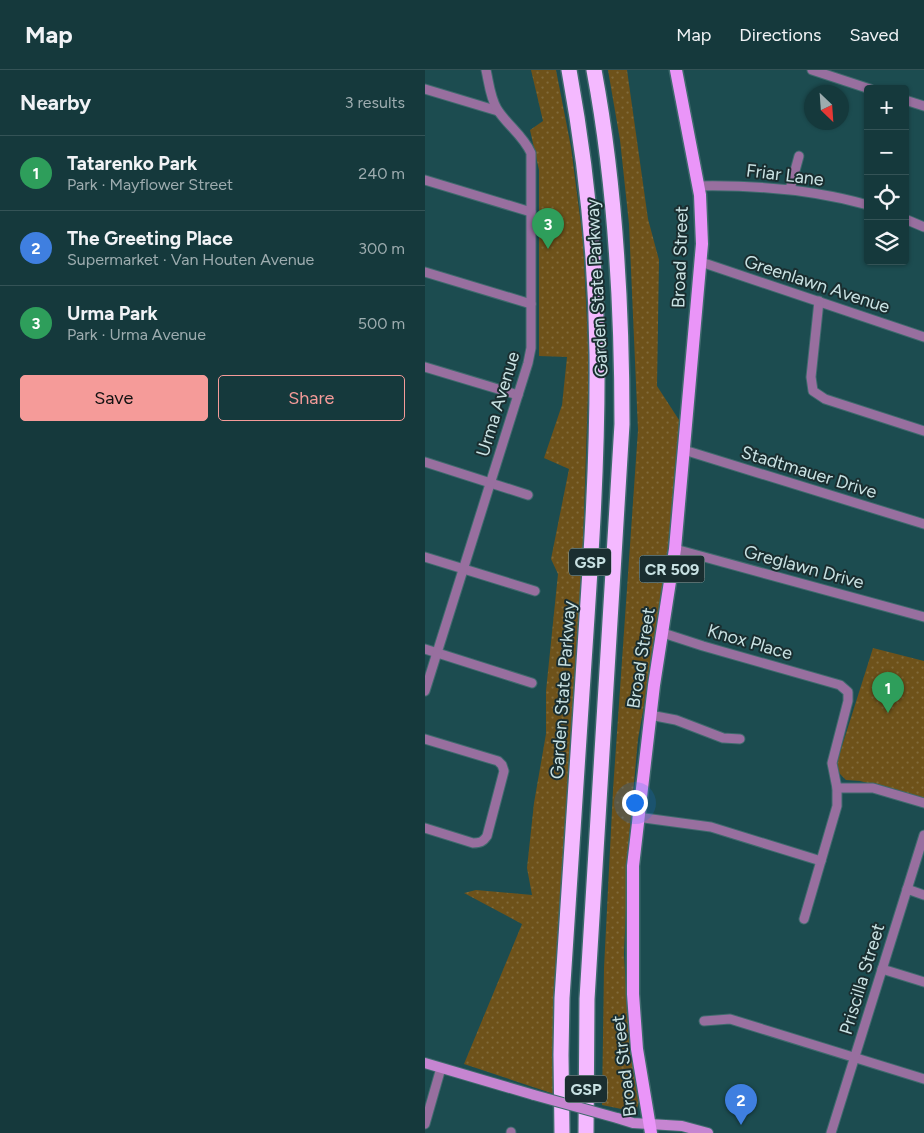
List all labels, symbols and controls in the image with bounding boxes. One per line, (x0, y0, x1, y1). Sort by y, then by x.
text: Map (25, 20, 73, 49)
text: Map (676, 24, 711, 46)
text: Directions (739, 24, 821, 46)
text: Saved (849, 24, 899, 46)
north arrow (804, 85, 849, 130)
map controls (864, 85, 909, 265)
button: + (864, 85, 909, 130)
text: Nearby (20, 90, 91, 115)
text: 3 results (345, 93, 405, 112)
button: − (864, 130, 909, 175)
text: Tatarenko Park (67, 152, 197, 175)
street label: Friar Lane (745, 159, 825, 191)
text: 1 (33, 164, 39, 183)
text: 240 m (358, 164, 405, 183)
text: Park · Mayflower Street (67, 175, 233, 194)
button: locate (864, 175, 909, 220)
street label: Garden State Parkway (581, 198, 613, 378)
street label: Broad Street (667, 205, 693, 308)
pin: 3 (532, 208, 564, 249)
button: layers (864, 220, 909, 265)
text: The Greeting Place (67, 227, 233, 250)
text: 2 (31, 239, 41, 258)
text: 300 m (358, 239, 405, 258)
text: Supermarket · Van Houten Avenue (67, 250, 314, 269)
street label: Greenlawn Avenue (741, 250, 893, 318)
text: Urma Park (67, 302, 158, 325)
text: 3 (32, 314, 40, 333)
text: 500 m (358, 314, 405, 333)
text: Park · Urma Avenue (67, 325, 206, 344)
street label: Urma Avenue (472, 349, 524, 459)
button: Save (20, 375, 208, 421)
button: Share (218, 375, 405, 421)
street label: Stadtmauer Drive (738, 441, 880, 503)
street label: Greglawn Drive (742, 540, 867, 594)
road number: GSP (569, 548, 611, 576)
road number: CR 509 (639, 556, 705, 582)
street label: Garden State Parkway (546, 600, 580, 780)
street label: Broad Street (622, 606, 660, 710)
street label: Knox Place (705, 619, 795, 665)
pin: 1 (872, 672, 904, 713)
your location (622, 790, 648, 816)
street label: Priscilla Street (835, 921, 889, 1037)
street label: Broad Street (607, 1014, 641, 1118)
road number: GSP (565, 1076, 607, 1102)
pin: 2 (725, 1084, 757, 1125)

